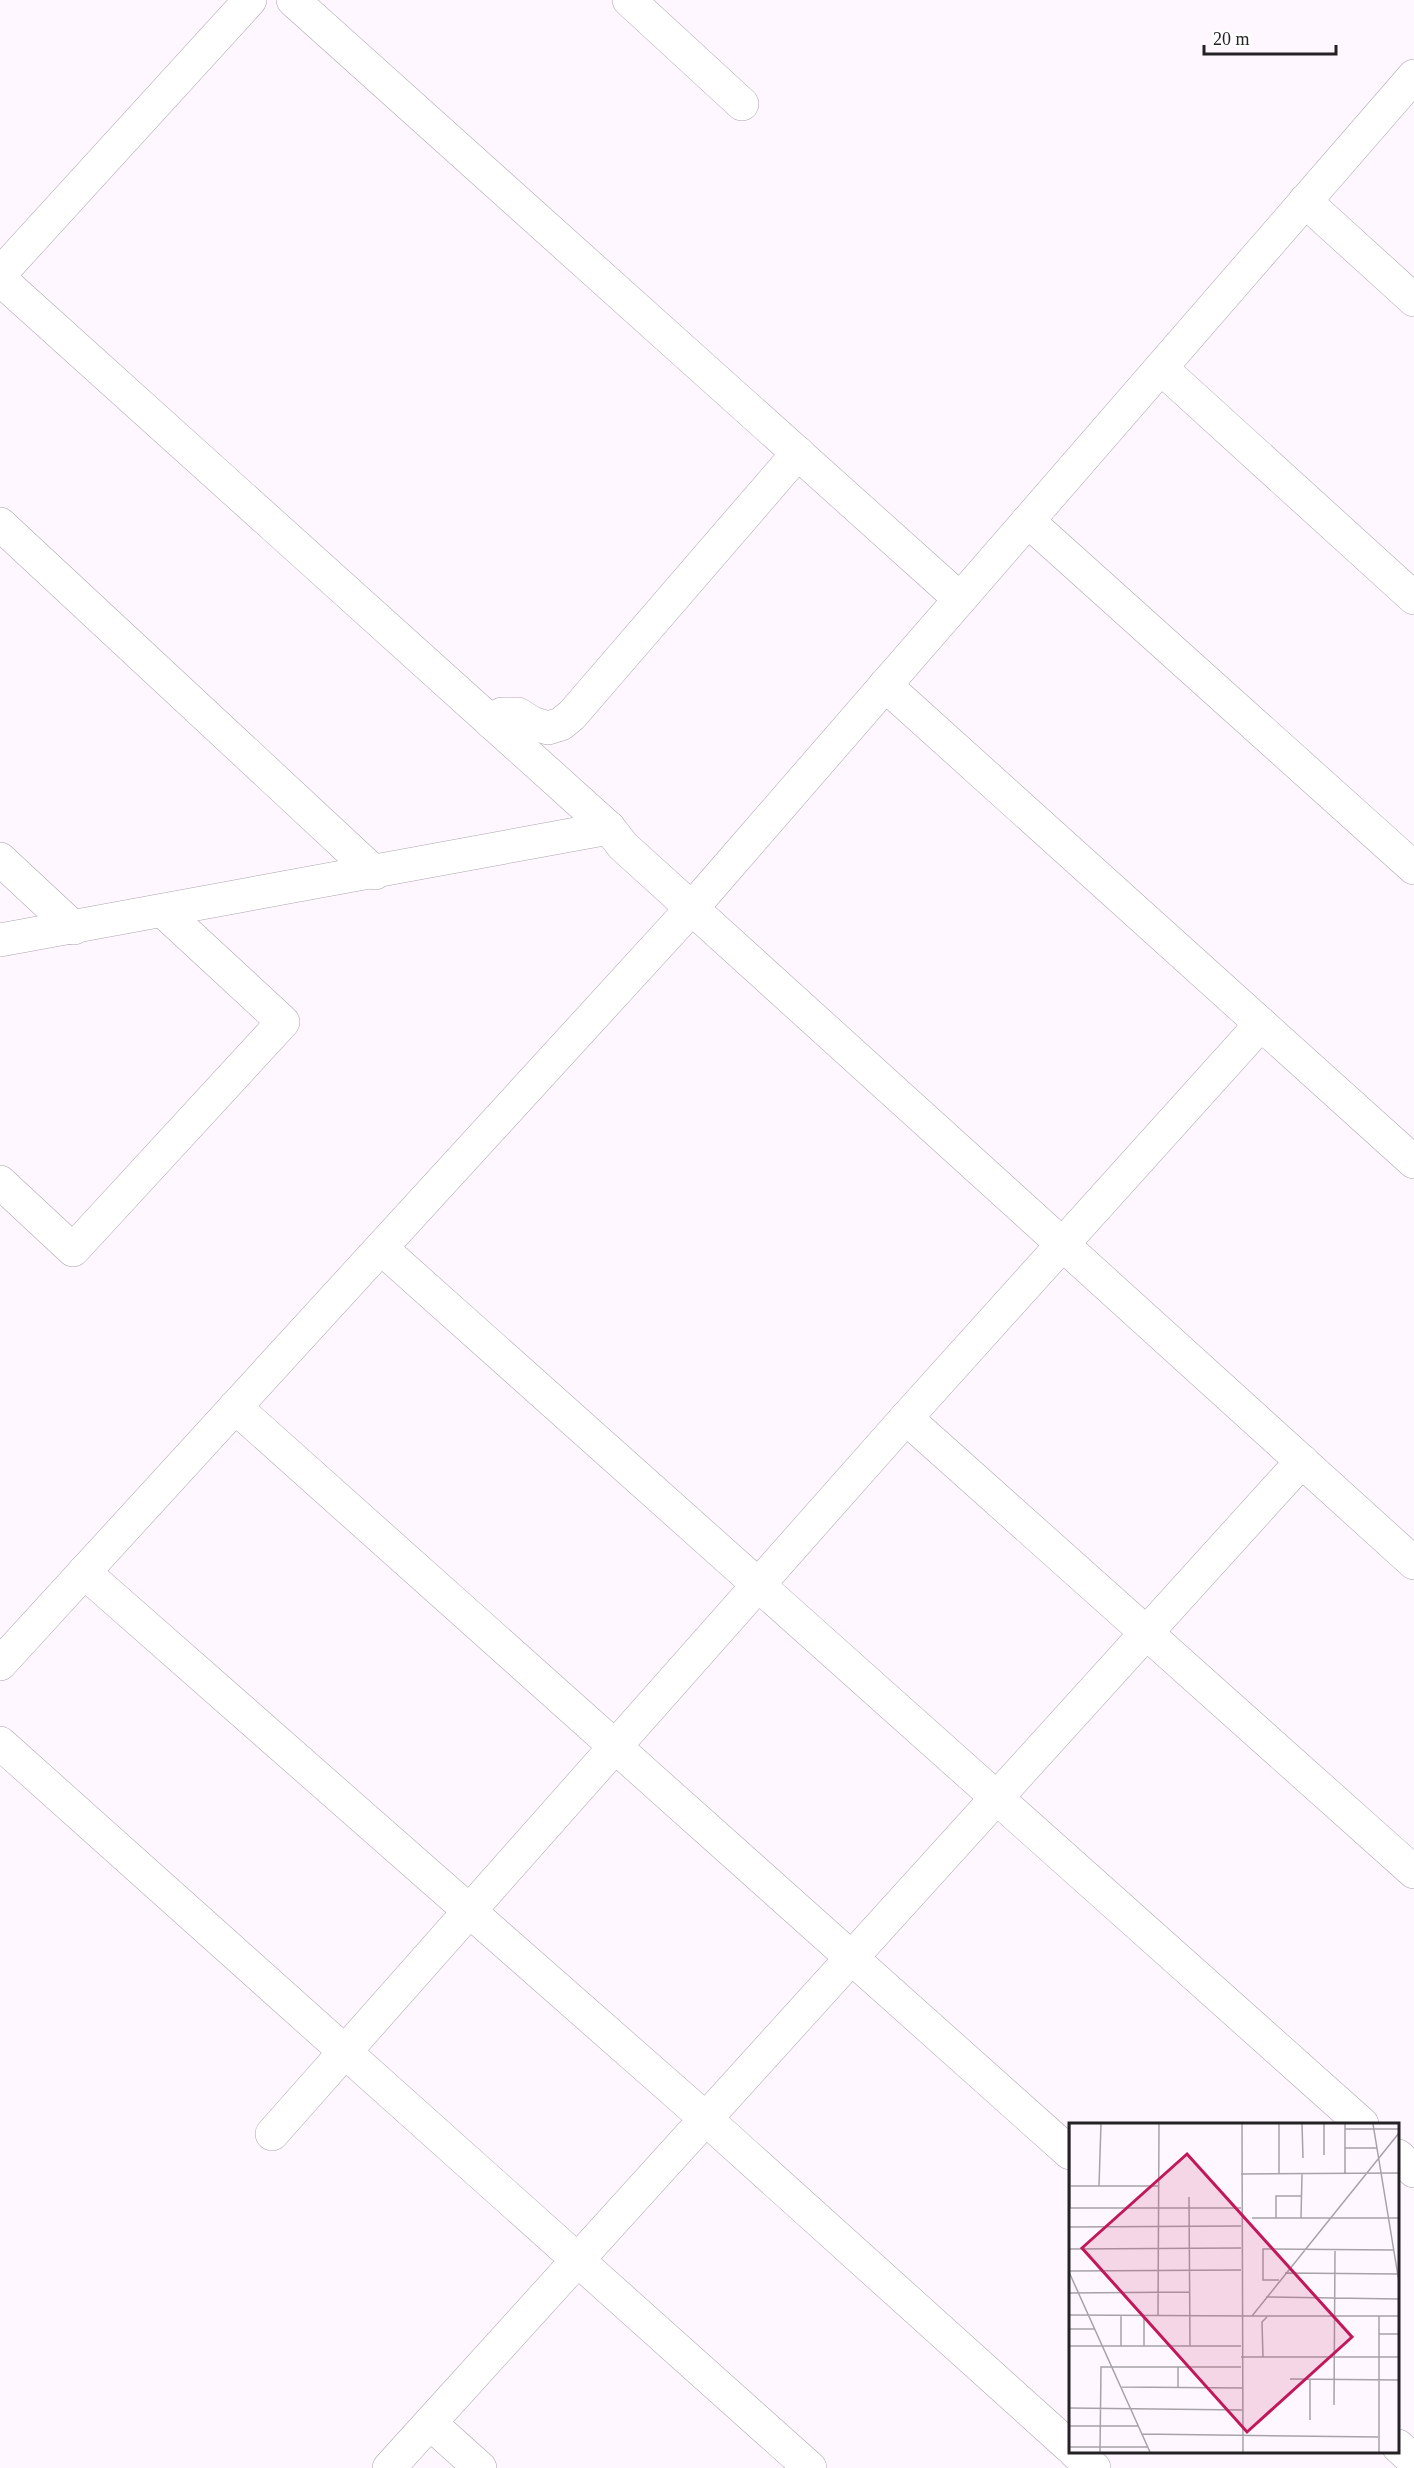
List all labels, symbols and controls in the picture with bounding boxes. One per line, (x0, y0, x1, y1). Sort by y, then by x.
scale bar (1204, 18, 1336, 56)
text: 20 m (1213, 29, 1250, 49)
inset map (1069, 2123, 1399, 2453)

